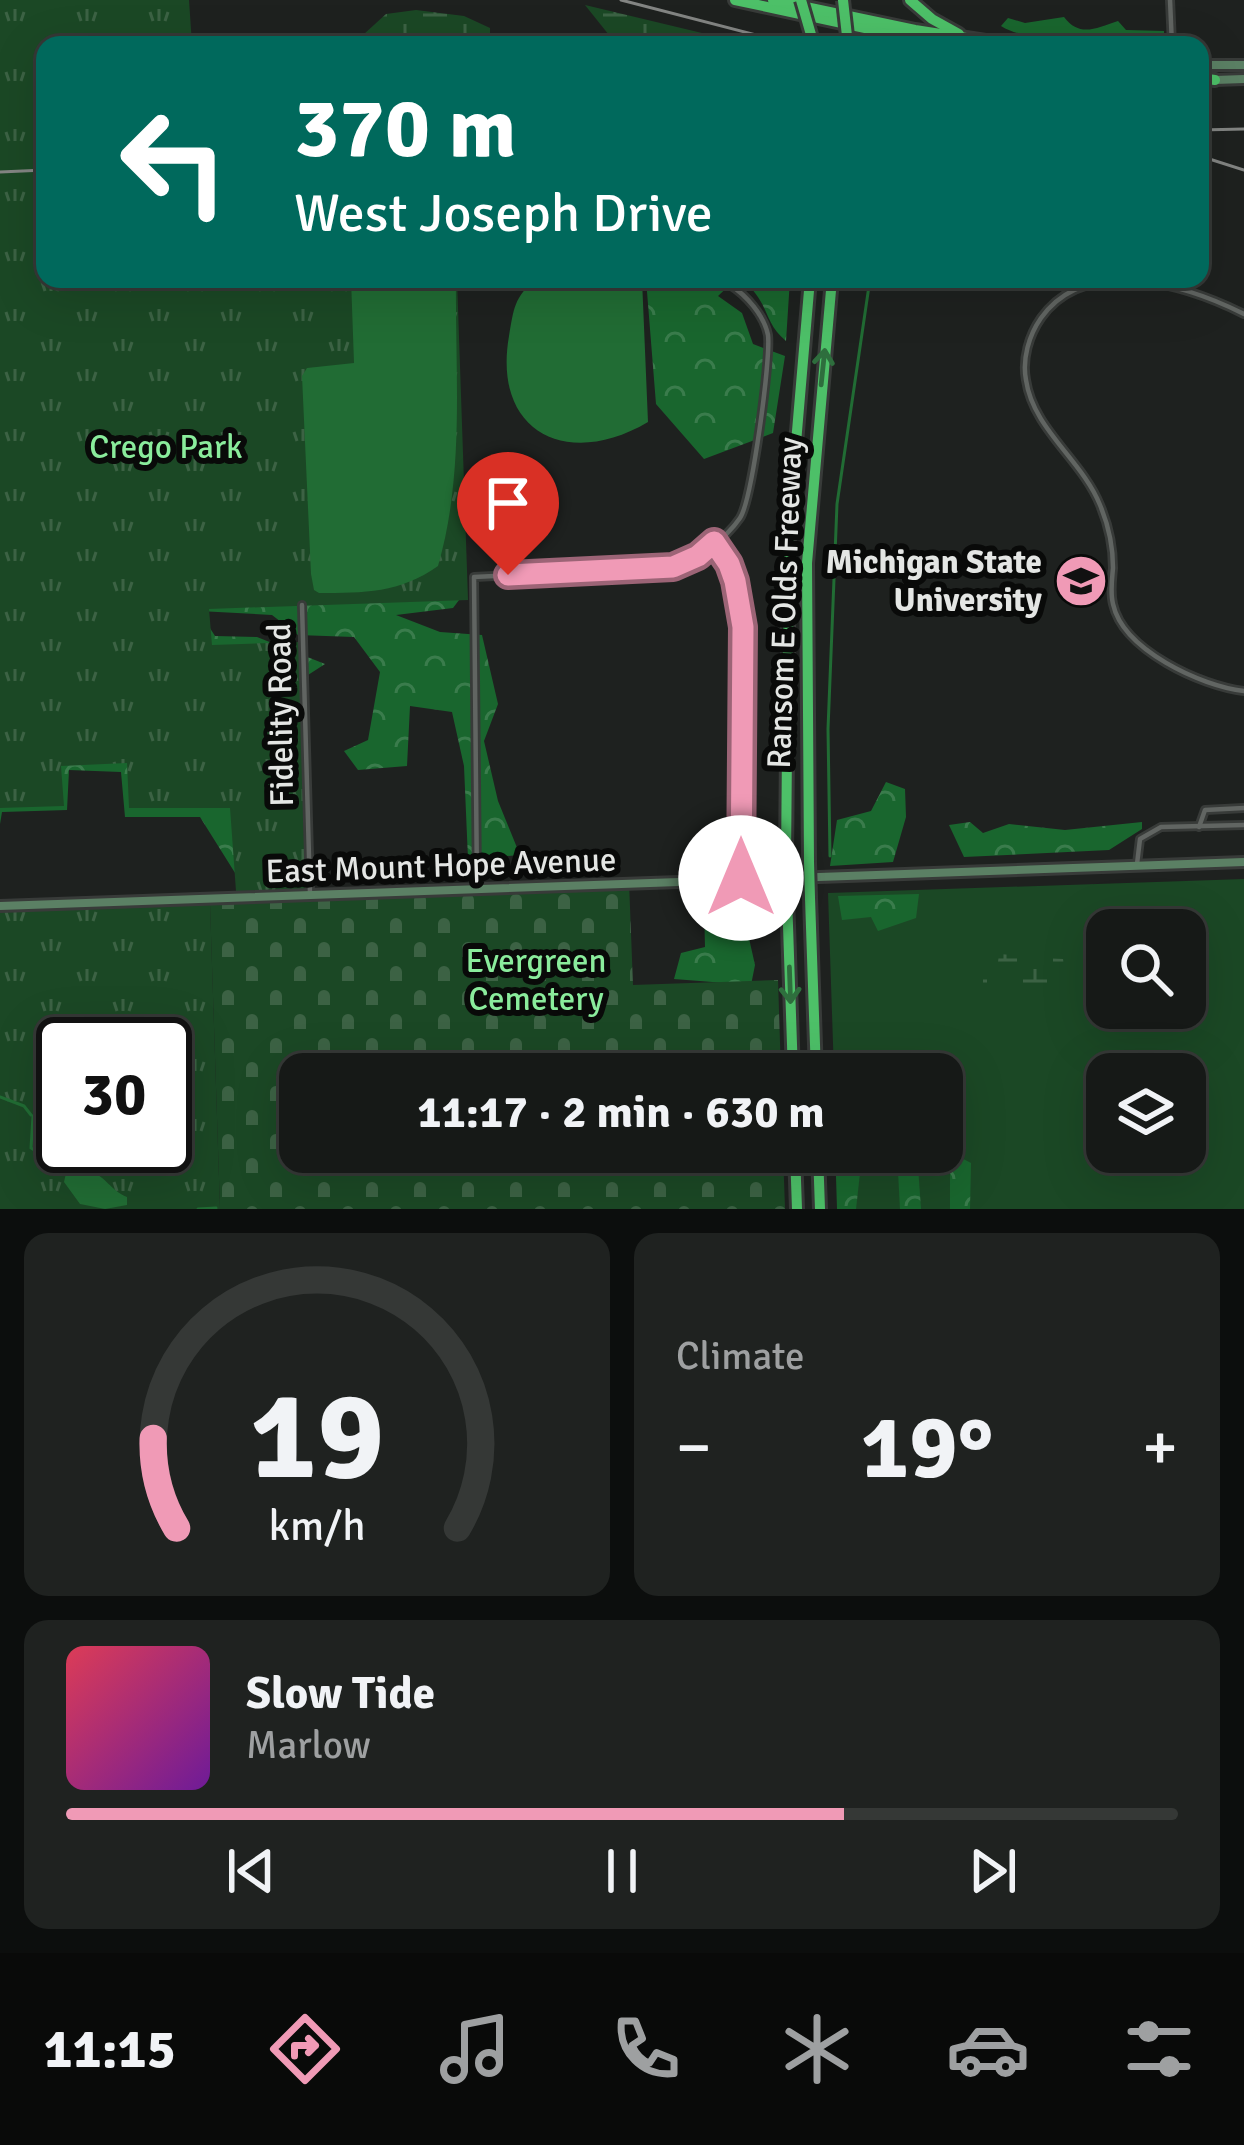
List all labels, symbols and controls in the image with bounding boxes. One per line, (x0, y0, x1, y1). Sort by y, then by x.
text: 370 m (294, 77, 516, 181)
icon: left (96, 84, 252, 240)
text: West Joseph Drive (294, 180, 713, 247)
one-way arrow (812, 348, 835, 387)
park label: Crego Park (89, 427, 243, 468)
street label: Ransom E Olds Freeway (759, 436, 811, 769)
pin (457, 452, 559, 575)
icon: arrive (475, 470, 541, 536)
place label: Michigan State University (825, 542, 1043, 621)
school or university icon: Michigan State University (1053, 553, 1109, 609)
street label: Fidelity Road (259, 623, 303, 807)
position arrow (678, 815, 804, 941)
street label: East Mount Hope Avenue (265, 839, 617, 893)
map controls (1086, 909, 1206, 1173)
button: search (1086, 909, 1206, 1029)
park label: Evergreen Cemetery (465, 941, 607, 1020)
one-way arrow (778, 965, 801, 1004)
speed limit sign: 30 (36, 1017, 192, 1173)
button: layers (1086, 1053, 1206, 1173)
text: 11:17 · 2 min · 630 m (417, 1085, 825, 1140)
text: Climate (676, 1332, 805, 1380)
text: 19 (250, 1360, 384, 1513)
text: 19° (860, 1392, 994, 1503)
text: − (676, 1407, 712, 1488)
text: + (1142, 1407, 1178, 1488)
text: km/h (268, 1499, 366, 1552)
text: Slow Tide (246, 1666, 435, 1721)
text: Marlow (246, 1721, 371, 1769)
icon: previous (218, 1838, 284, 1904)
icon: pause (589, 1838, 655, 1904)
icon: next (960, 1838, 1026, 1904)
icon: directions (263, 2007, 347, 2091)
icon: music (433, 2007, 517, 2091)
icon: phone (604, 2007, 688, 2091)
icon: climate (775, 2007, 859, 2091)
icon: car (946, 2007, 1030, 2091)
icon: filters (1117, 2007, 1201, 2091)
text: 11:15 (43, 2016, 176, 2083)

